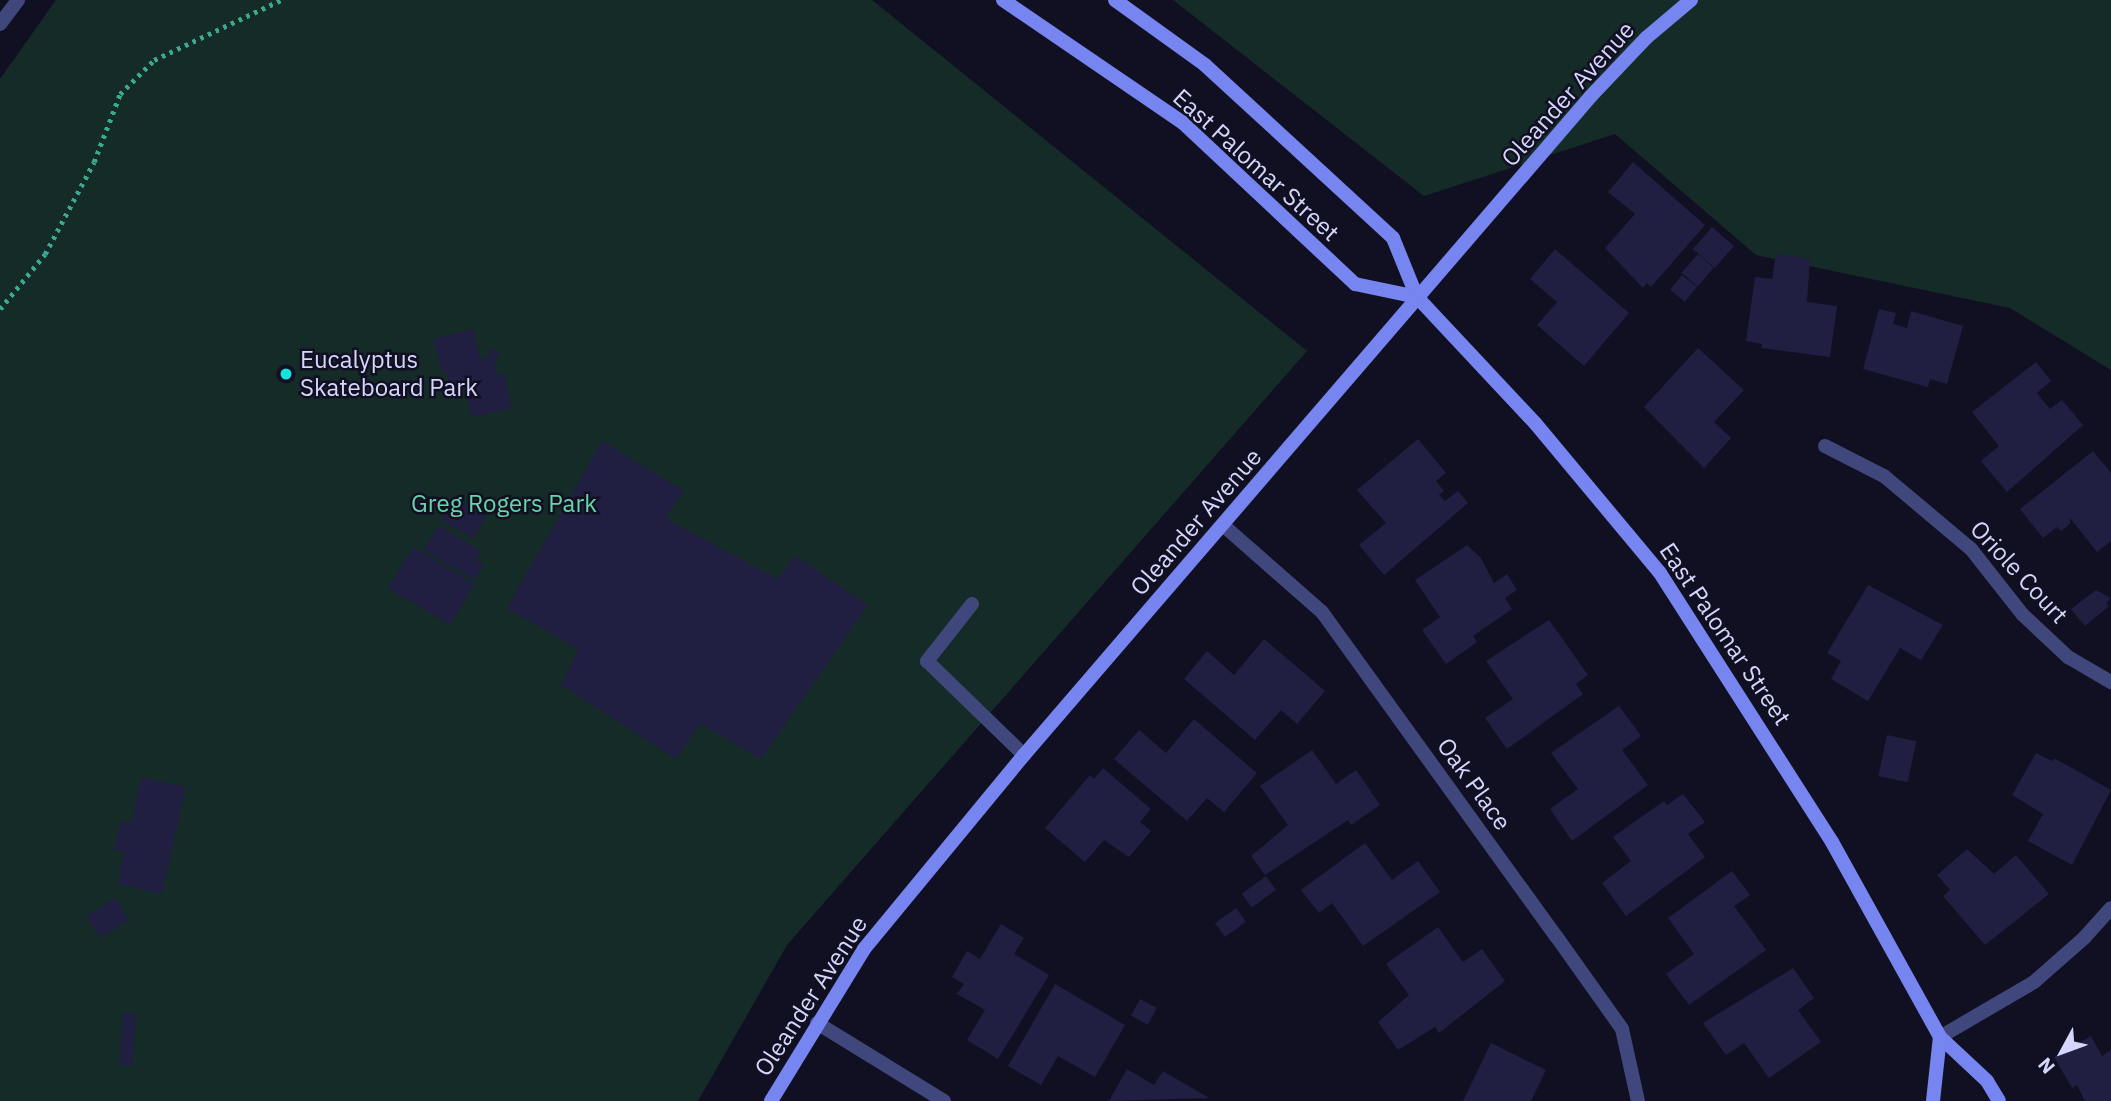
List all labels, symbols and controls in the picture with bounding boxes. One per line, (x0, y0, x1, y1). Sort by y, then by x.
street label: Oleander Avenue (1495, 16, 1641, 172)
street label: East Palomar Street (1167, 83, 1345, 247)
place label: Eucalyptus Skateboard Park (300, 346, 478, 402)
marker: Eucalyptus Skateboard Park (278, 366, 294, 382)
street label: Oleander Avenue (1124, 443, 1268, 601)
park label: Greg Rogers Park (411, 490, 597, 518)
street label: Oriole Court (1964, 515, 2074, 629)
street label: East Palomar Street (1653, 537, 1797, 731)
street label: Oak Place (1431, 732, 1517, 836)
street label: Oleander Avenue (749, 911, 873, 1081)
north arrow (2027, 1017, 2097, 1087)
text: N (2033, 1053, 2060, 1079)

